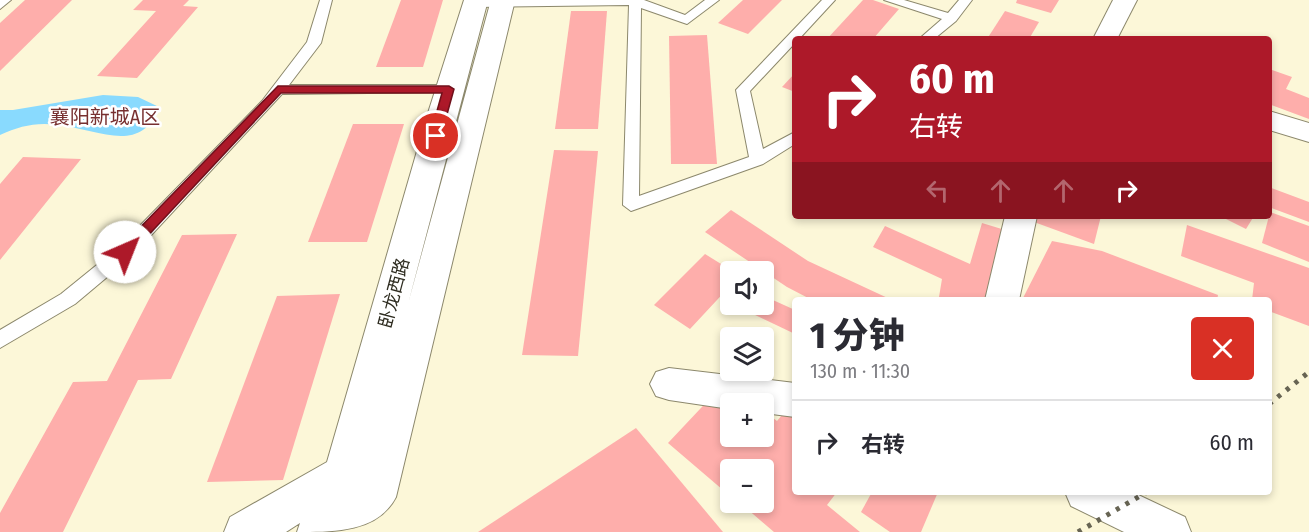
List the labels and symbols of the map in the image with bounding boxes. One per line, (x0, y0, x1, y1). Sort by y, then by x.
district label: 襄阳新城A区 (50, 105, 160, 129)
pin (410, 110, 461, 161)
position arrow (93, 220, 157, 284)
street label: 卧龙西路 (374, 255, 414, 331)

